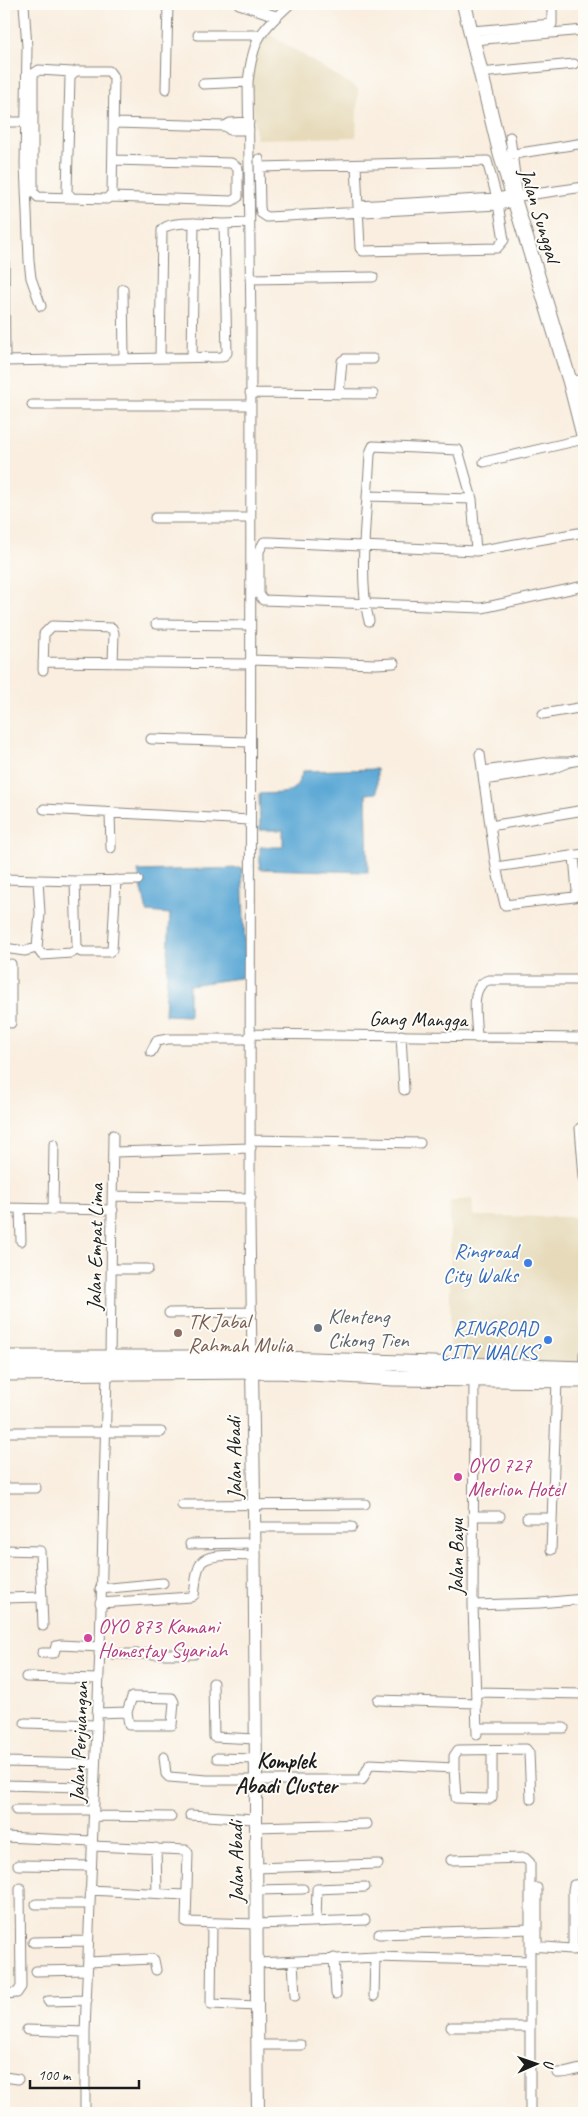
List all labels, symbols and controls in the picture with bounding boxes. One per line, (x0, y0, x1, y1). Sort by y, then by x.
street label: Jalan Sunggal (513, 164, 568, 268)
street label: Gang Mangga (369, 1005, 470, 1033)
street label: Jalan Empat Lima (81, 1182, 109, 1312)
place label: Ringroad City Walks (443, 1238, 522, 1288)
marker: Ringroad City Walks (522, 1257, 534, 1269)
place label: Klenteng Cikong Tien (328, 1303, 409, 1353)
place label: TK Jabal Rahmah Mulia (188, 1308, 294, 1358)
place label: RINGROAD CITY WALKS (440, 1315, 542, 1365)
marker: Klenteng Cikong Tien (312, 1322, 324, 1334)
marker: TK Jabal Rahmah Mulia (172, 1327, 184, 1339)
marker: RINGROAD CITY WALKS (542, 1334, 554, 1346)
street label: Jalan Abadi (220, 1414, 248, 1500)
place label: OYO 727 Merlion Hotel (468, 1452, 567, 1502)
marker: OYO 727 Merlion Hotel (452, 1471, 464, 1483)
street label: Jalan Bayu (443, 1518, 469, 1596)
place label: OYO 873 Kamani Homestay Syariah (98, 1613, 228, 1663)
marker: OYO 873 Kamani Homestay Syariah (82, 1632, 94, 1644)
street label: Jalan Perjuangan (64, 1681, 94, 1804)
district label: Komplek Abadi Cluster (235, 1747, 339, 1800)
street label: Jalan Abadi (222, 1818, 250, 1904)
north arrow (510, 2040, 560, 2090)
scale bar (30, 2057, 139, 2089)
text: U (540, 2060, 557, 2070)
text: 100 m (38, 2066, 72, 2085)

